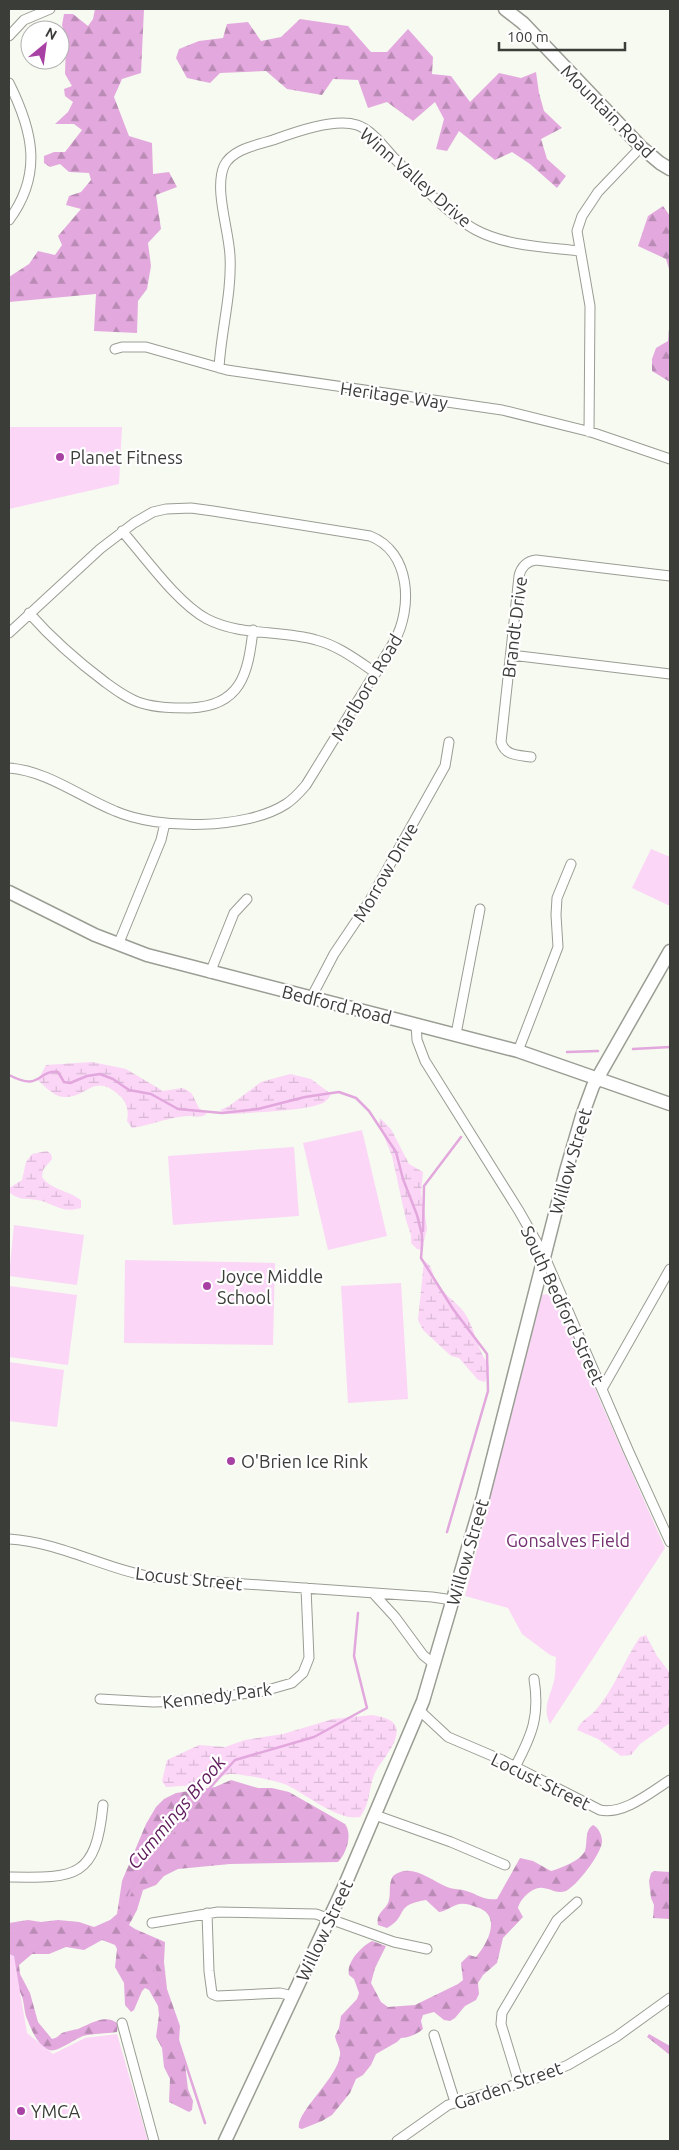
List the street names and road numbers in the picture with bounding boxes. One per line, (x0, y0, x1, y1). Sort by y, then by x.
street label: Mountain Road (557, 60, 659, 162)
street label: Winn Valley Drive (356, 123, 476, 231)
street label: Heritage Way (339, 378, 449, 413)
street label: Brandt Drive (498, 575, 530, 679)
street label: Marlboro Road (326, 630, 406, 744)
street label: Morrow Drive (349, 819, 421, 925)
street label: Bedford Road (280, 981, 394, 1027)
street label: Willow Street (545, 1106, 595, 1216)
street label: South Bedford Street (517, 1223, 609, 1387)
street label: Willow Street (442, 1497, 492, 1607)
street label: Locust Street (134, 1562, 244, 1594)
street label: Kennedy Park (161, 1678, 273, 1712)
street label: Locust Street (488, 1748, 594, 1814)
street label: Willow Street (292, 1876, 356, 1984)
street label: Garden Street (451, 2057, 565, 2113)

